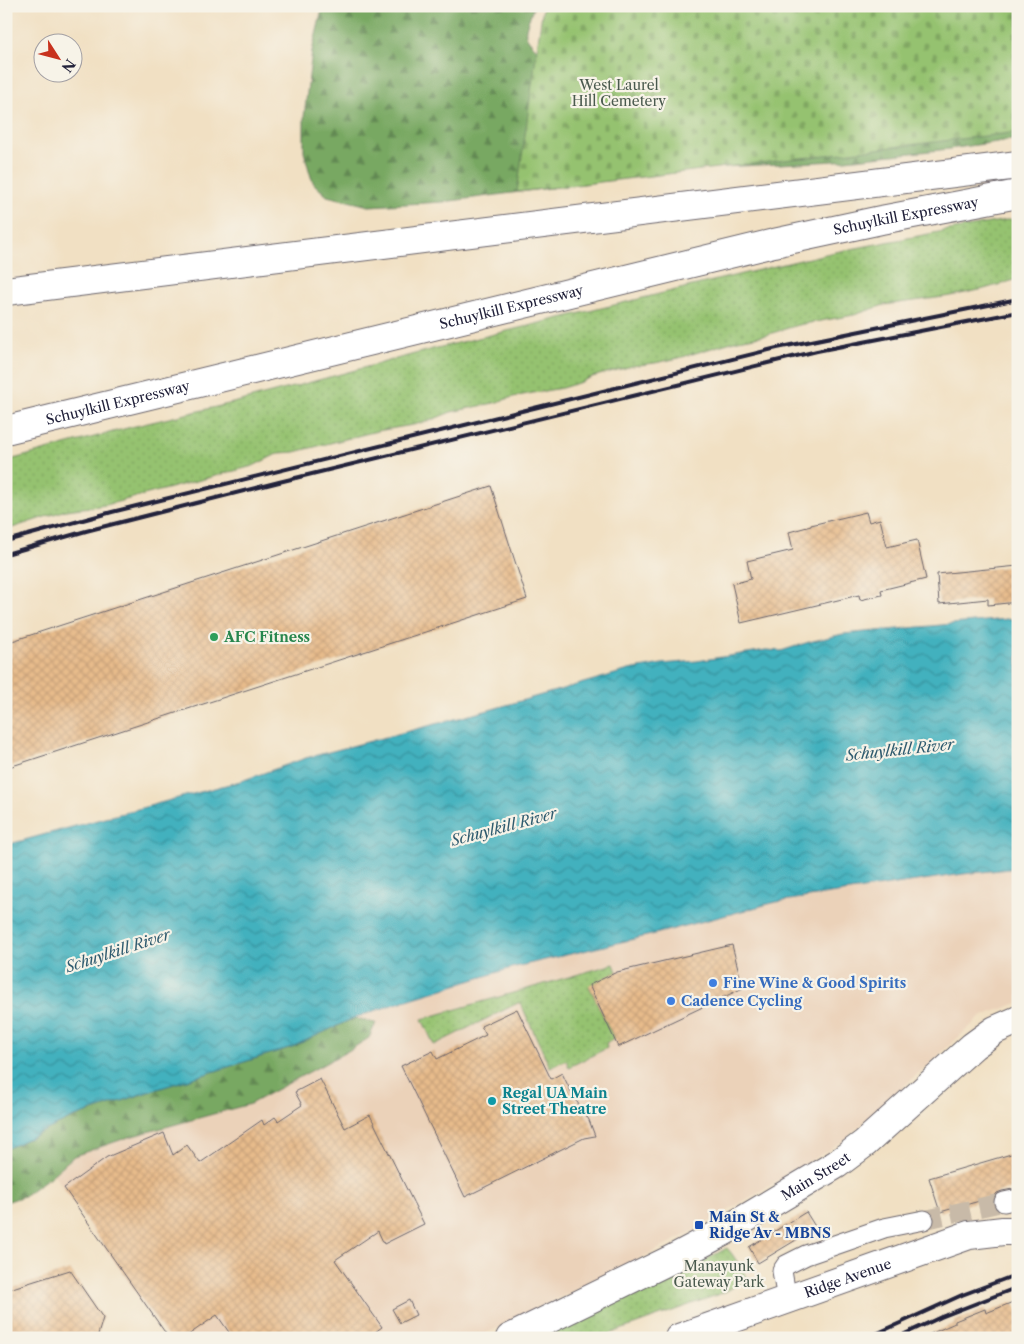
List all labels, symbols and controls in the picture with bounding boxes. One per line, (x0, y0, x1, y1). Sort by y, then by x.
north arrow (32, 32, 82, 82)
text: N (58, 55, 79, 76)
park label: West Laurel Hill Cemetery (572, 76, 666, 110)
street label: Schuylkill Expressway (832, 193, 980, 239)
street label: Schuylkill Expressway (437, 281, 585, 333)
street label: Schuylkill Expressway (44, 377, 192, 429)
place label: AFC Fitness (223, 628, 310, 646)
marker: AFC Fitness (208, 631, 220, 643)
water label: Schuylkill River (844, 734, 956, 765)
water label: Schuylkill River (448, 803, 560, 850)
water label: Schuylkill River (62, 924, 174, 977)
place label: Fine Wine & Good Spirits (723, 974, 906, 992)
marker: Fine Wine & Good Spirits (707, 977, 719, 989)
place label: Cadence Cycling (681, 992, 803, 1010)
marker: Cadence Cycling (665, 995, 677, 1007)
place label: Regal UA Main Street Theatre (502, 1084, 608, 1118)
marker: Regal UA Main Street Theatre (486, 1095, 498, 1107)
street label: Main Street (778, 1148, 854, 1204)
place label: Main St & Ridge Av - MBNS (709, 1208, 831, 1242)
marker: Main St & Ridge Av - MBNS (693, 1219, 705, 1231)
street label: Ridge Avenue (802, 1254, 894, 1302)
park label: Manayunk Gateway Park (674, 1257, 765, 1291)

